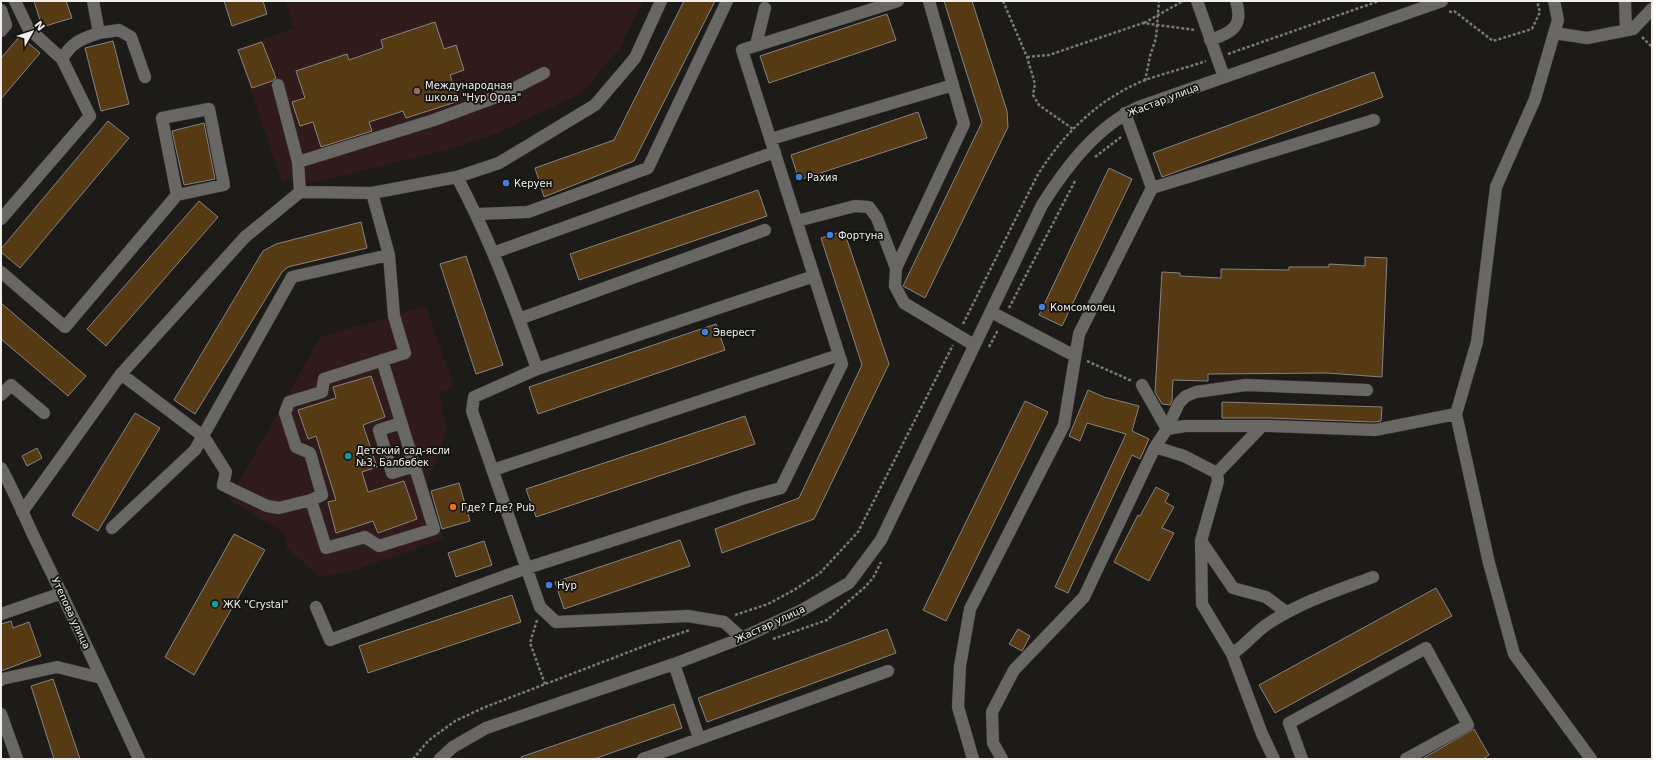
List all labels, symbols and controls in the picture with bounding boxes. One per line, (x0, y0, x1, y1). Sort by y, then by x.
north arrow (12, 12, 52, 52)
text: N (31, 18, 47, 34)
place label: Международная школа "Нур Орда" (425, 80, 521, 103)
street label: Жастар улица (1126, 81, 1200, 119)
marker: Международная школа "Нур Орда" (412, 86, 422, 96)
marker: Рахия (794, 172, 804, 182)
place label: Рахия (807, 172, 838, 183)
marker: Керуен (501, 178, 511, 188)
place label: Керуен (514, 178, 552, 189)
marker: Фортуна (825, 230, 835, 240)
place label: Фортуна (838, 230, 883, 241)
marker: Комсомолец (1037, 302, 1047, 312)
place label: Комсомолец (1050, 302, 1116, 313)
marker: Эверест (700, 327, 710, 337)
place label: Эверест (713, 327, 756, 338)
place label: Детский сад-ясли №3, Балбөбек (356, 445, 450, 468)
marker: Детский сад-ясли №3, Балбөбек (343, 451, 353, 461)
marker: Где? Где? Pub (448, 502, 458, 512)
place label: Где? Где? Pub (461, 502, 535, 513)
street label: Утепова улица (50, 575, 92, 651)
marker: Нур (544, 580, 554, 590)
place label: Нур (557, 580, 577, 591)
marker: ЖК "Crystal" (210, 599, 220, 609)
place label: ЖК "Crystal" (223, 599, 288, 610)
street label: Жастар улица (733, 603, 807, 645)

